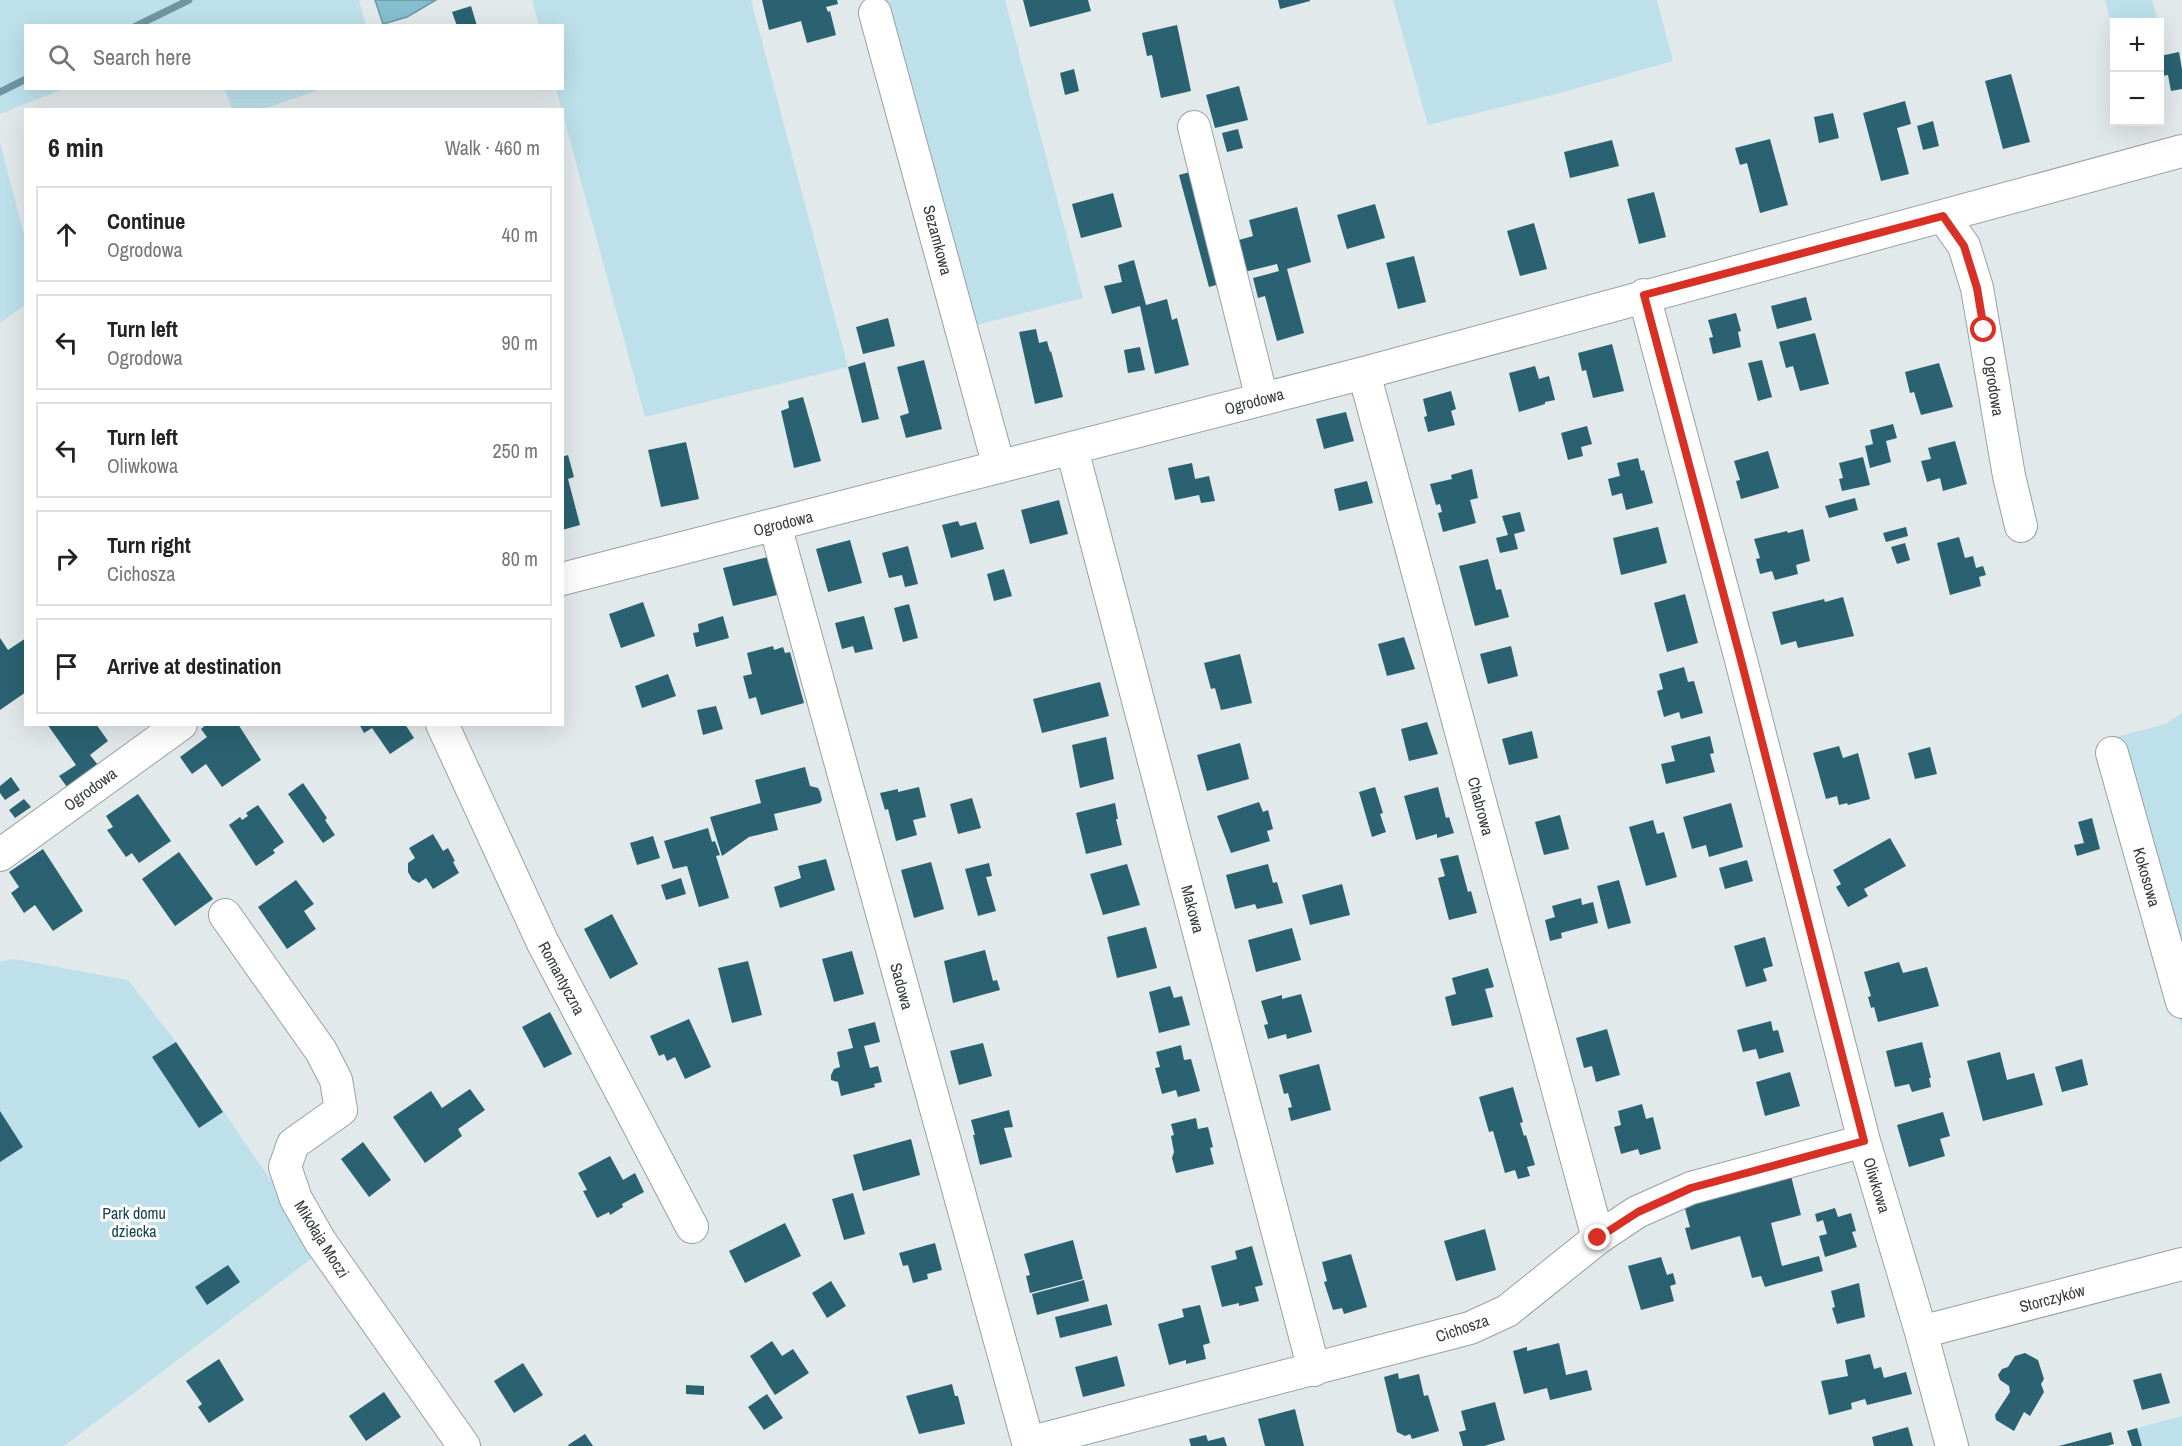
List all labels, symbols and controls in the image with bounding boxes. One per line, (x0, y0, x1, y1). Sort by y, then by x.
map controls (2110, 18, 2164, 126)
button: + (2110, 18, 2164, 72)
search box (24, 24, 564, 90)
icon: search (45, 41, 78, 74)
text: Search here (93, 42, 191, 72)
button: − (2110, 72, 2164, 126)
text: 6 min (48, 130, 104, 165)
text: Walk · 460 m (445, 134, 540, 161)
street label: Sezamkowa (918, 203, 958, 278)
text: Continue (107, 206, 185, 236)
icon: ahead (50, 218, 83, 251)
text: 40 m (502, 221, 538, 248)
text: Ogrodowa (107, 236, 183, 263)
text: Turn left (107, 314, 178, 344)
route start (1970, 316, 1996, 342)
icon: left (50, 326, 83, 359)
text: 90 m (502, 329, 538, 356)
text: Ogrodowa (107, 344, 183, 371)
street label: Ogrodowa (1978, 354, 2010, 418)
street label: Ogrodowa (1222, 382, 1287, 419)
text: Turn left (107, 422, 178, 452)
icon: left (50, 434, 83, 467)
text: 250 m (492, 437, 538, 464)
text: Oliwkowa (107, 452, 178, 479)
street label: Ogrodowa (751, 505, 816, 541)
text: Turn right (107, 530, 191, 560)
icon: right (50, 542, 83, 575)
text: 80 m (502, 545, 538, 572)
text: Cichosza (107, 560, 175, 587)
icon: arrive (50, 650, 83, 683)
text: Arrive at destination (107, 651, 281, 681)
street label: Ogrodowa (59, 762, 122, 816)
street label: Chabrowa (1463, 774, 1500, 838)
street label: Kokosowa (2128, 845, 2166, 910)
street label: Makowa (1176, 883, 1210, 936)
street label: Romantyczna (533, 937, 591, 1019)
street label: Sadowa (885, 960, 919, 1012)
street label: Oliwkowa (1858, 1155, 1896, 1216)
street label: Mikołaja Moczi (289, 1196, 355, 1282)
park label: Park domu dziecka (102, 1202, 166, 1242)
route end (1584, 1224, 1610, 1250)
street label: Storczyków (2017, 1279, 2088, 1317)
street label: Cichosza (1433, 1308, 1492, 1347)

